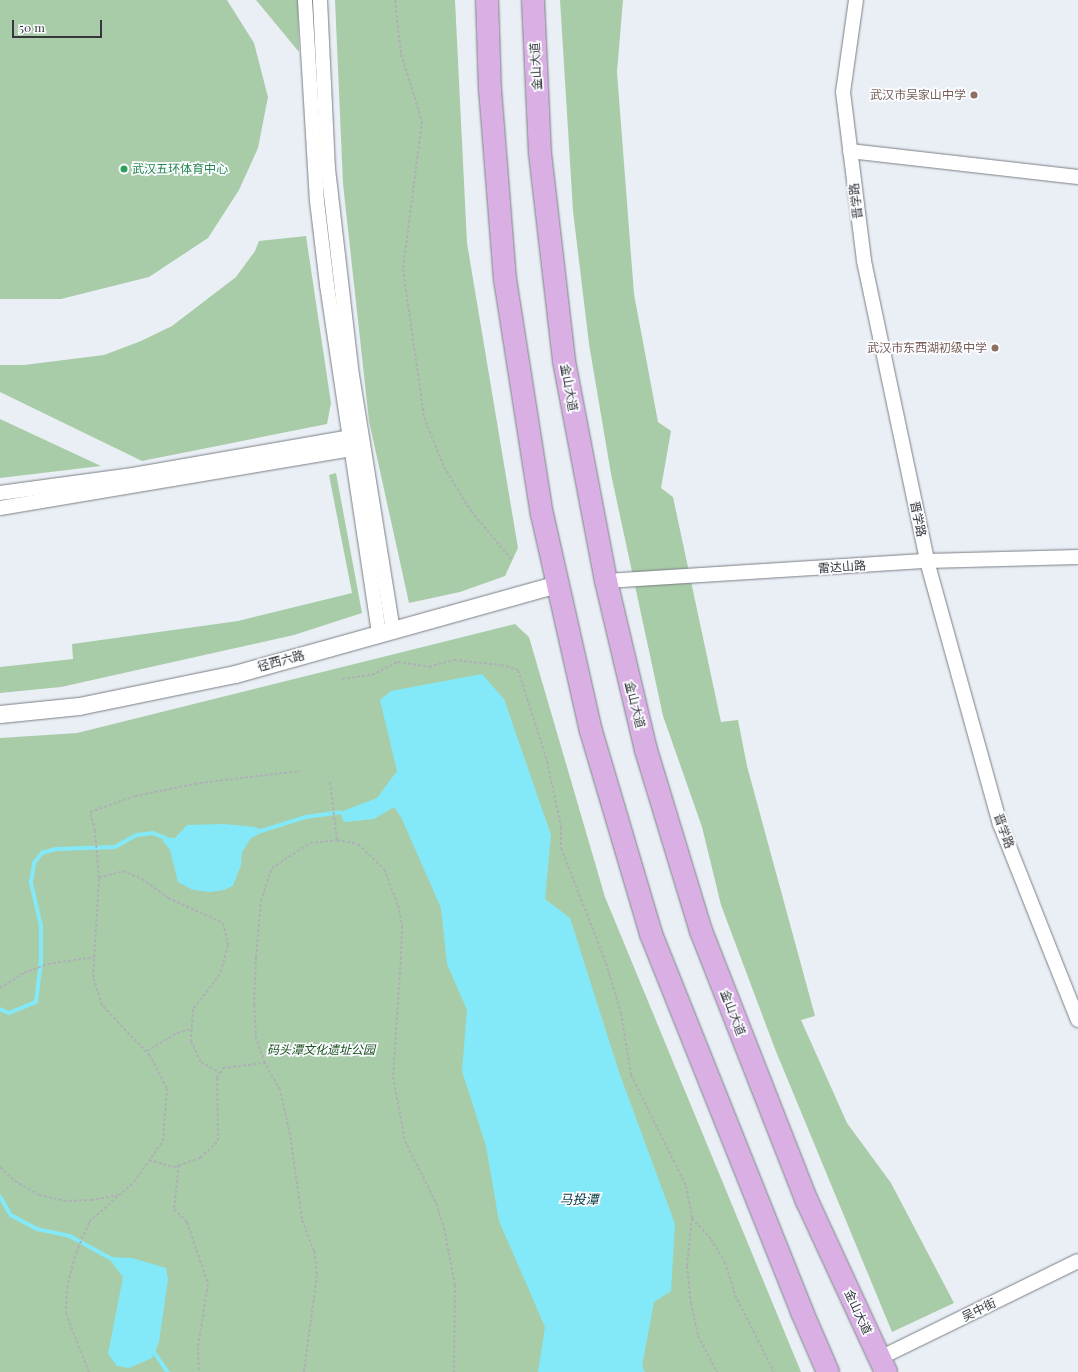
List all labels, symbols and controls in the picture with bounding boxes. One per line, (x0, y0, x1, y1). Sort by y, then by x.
scale bar (14, 12, 104, 38)
text: 50 m (19, 19, 45, 35)
street label: 金山大道 (528, 42, 544, 90)
place label: 武汉市吴家山中学 (870, 88, 966, 102)
marker: 武汉市吴家山中学 (969, 90, 979, 100)
place label: 武汉五环体育中心 (132, 162, 228, 176)
marker: 武汉五环体育中心 (119, 164, 129, 174)
street label: 晋学路 (847, 182, 865, 220)
place label: 武汉市东西湖初级中学 (867, 341, 987, 355)
marker: 武汉市东西湖初级中学 (990, 343, 1000, 353)
street label: 金山大道 (558, 363, 580, 413)
street label: 晋学路 (907, 500, 929, 538)
street label: 雷达山路 (818, 558, 866, 576)
street label: 径西六路 (256, 648, 306, 674)
street label: 金山大道 (622, 680, 648, 730)
street label: 晋学路 (991, 812, 1017, 850)
street label: 金山大道 (718, 988, 748, 1038)
park label: 码头潭文化遗址公园 (267, 1043, 375, 1057)
water label: 马投潭 (560, 1191, 598, 1207)
street label: 金山大道 (841, 1287, 875, 1337)
street label: 吴中街 (960, 1296, 998, 1324)

